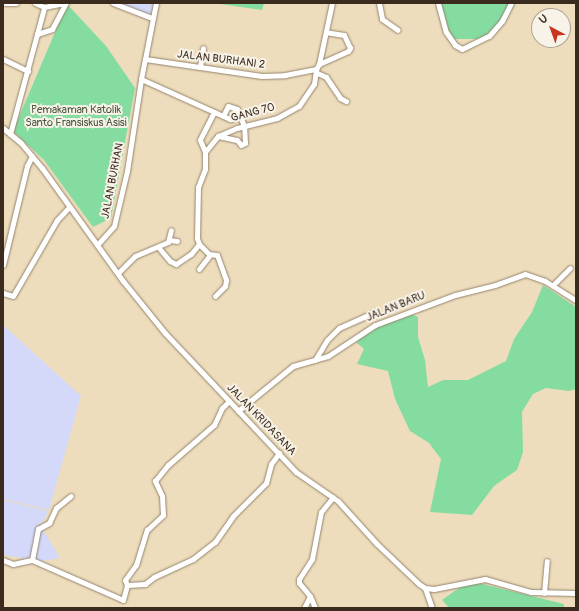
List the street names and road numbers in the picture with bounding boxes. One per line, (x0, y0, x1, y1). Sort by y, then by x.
street label: JALAN BURHANI 2 (176, 48, 266, 72)
street label: GANG 70 (230, 101, 276, 125)
street label: JALAN BURHAN (99, 142, 127, 220)
street label: JALAN BARU (365, 289, 427, 325)
street label: JALAN KRIDASANA (224, 382, 298, 458)

